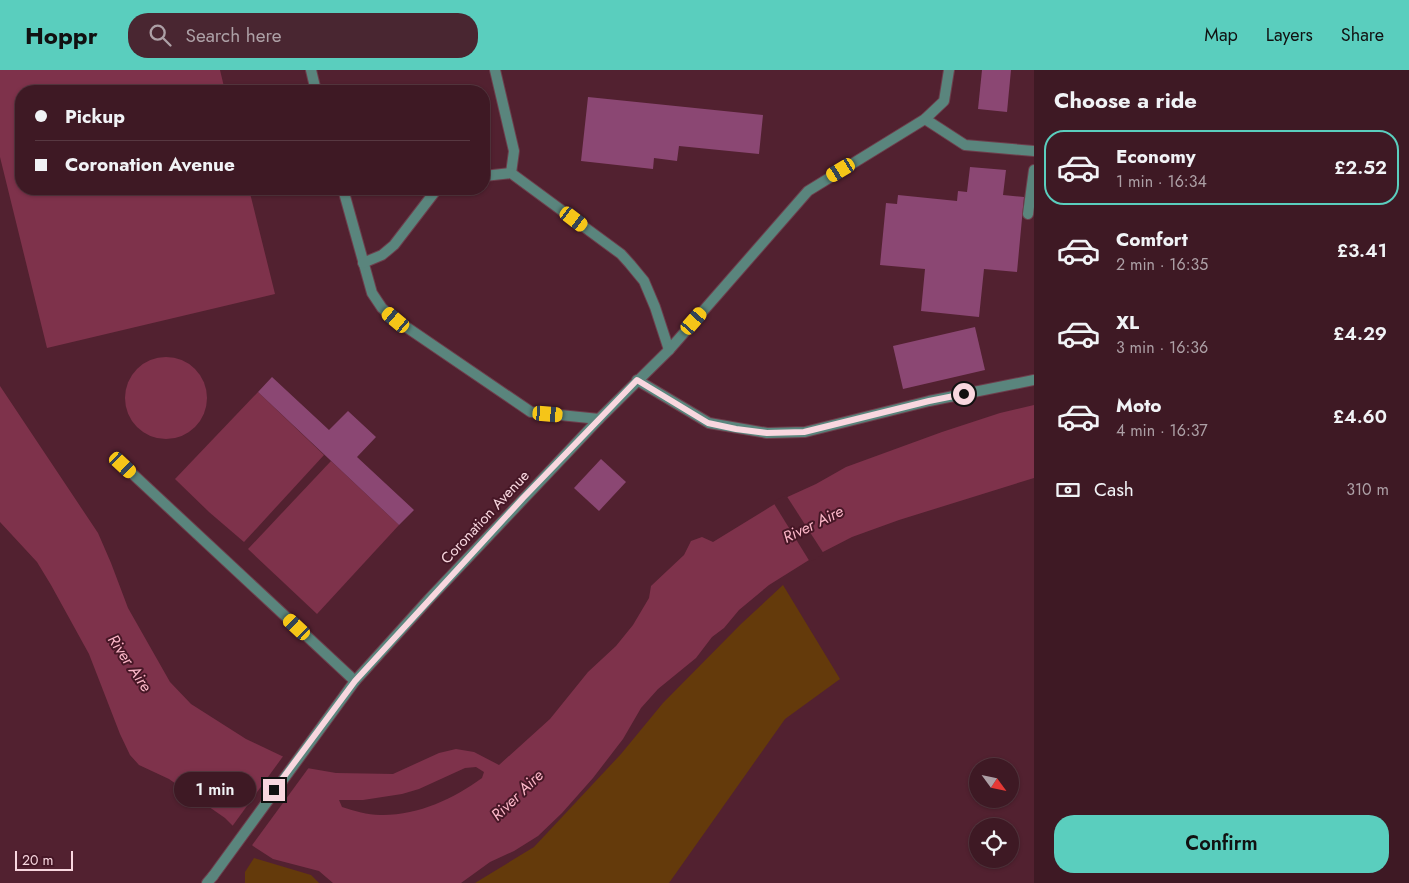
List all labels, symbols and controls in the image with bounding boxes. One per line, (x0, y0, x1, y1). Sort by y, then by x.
search box (128, 13, 478, 58)
text: Hoppr (25, 18, 98, 53)
icon: search (146, 21, 174, 49)
text: Search here (186, 22, 282, 49)
text: Map (1204, 22, 1238, 48)
text: Layers (1266, 22, 1313, 48)
text: Share (1341, 22, 1384, 48)
text: Choose a ride (1054, 84, 1197, 116)
text: Pickup (65, 103, 125, 130)
text: Economy (1116, 143, 1196, 170)
icon: car (1056, 145, 1101, 190)
text: Coronation Avenue (65, 151, 235, 178)
text: £2.52 (1334, 154, 1387, 181)
car (824, 156, 857, 184)
text: 1 min · 16:34 (1116, 170, 1207, 193)
car (557, 204, 590, 234)
text: Comfort (1116, 226, 1188, 253)
icon: car (1056, 228, 1101, 273)
text: £3.41 (1337, 237, 1387, 264)
text: 2 min · 16:35 (1116, 253, 1208, 276)
car (379, 305, 412, 335)
car (678, 305, 709, 337)
text: XL (1116, 309, 1139, 336)
icon: car (1056, 311, 1101, 356)
text: £4.29 (1333, 320, 1387, 347)
text: 3 min · 16:36 (1116, 336, 1208, 359)
route start (953, 383, 975, 405)
text: Moto (1116, 392, 1161, 419)
icon: car (1056, 394, 1101, 439)
text: £4.60 (1333, 403, 1387, 430)
car (532, 405, 563, 423)
text: 4 min · 16:37 (1116, 419, 1208, 442)
car (106, 449, 139, 481)
street label: Coronation Avenue (436, 465, 535, 569)
icon: cash (1054, 476, 1082, 504)
text: Cash (1094, 476, 1134, 503)
text: 310 m (1346, 478, 1389, 501)
water label: River Aire (779, 499, 847, 549)
car (280, 611, 313, 643)
water label: River Aire (102, 630, 158, 696)
north arrow (969, 758, 1019, 808)
map controls (969, 758, 1019, 868)
water label: River Aire (486, 764, 548, 826)
callout: 1 min (174, 772, 256, 808)
text: 1 min (196, 778, 234, 801)
route end (263, 779, 285, 801)
button: Confirm (1054, 815, 1389, 873)
button: locate (969, 818, 1019, 868)
scale bar (15, 848, 72, 871)
text: 20 m (22, 850, 54, 870)

